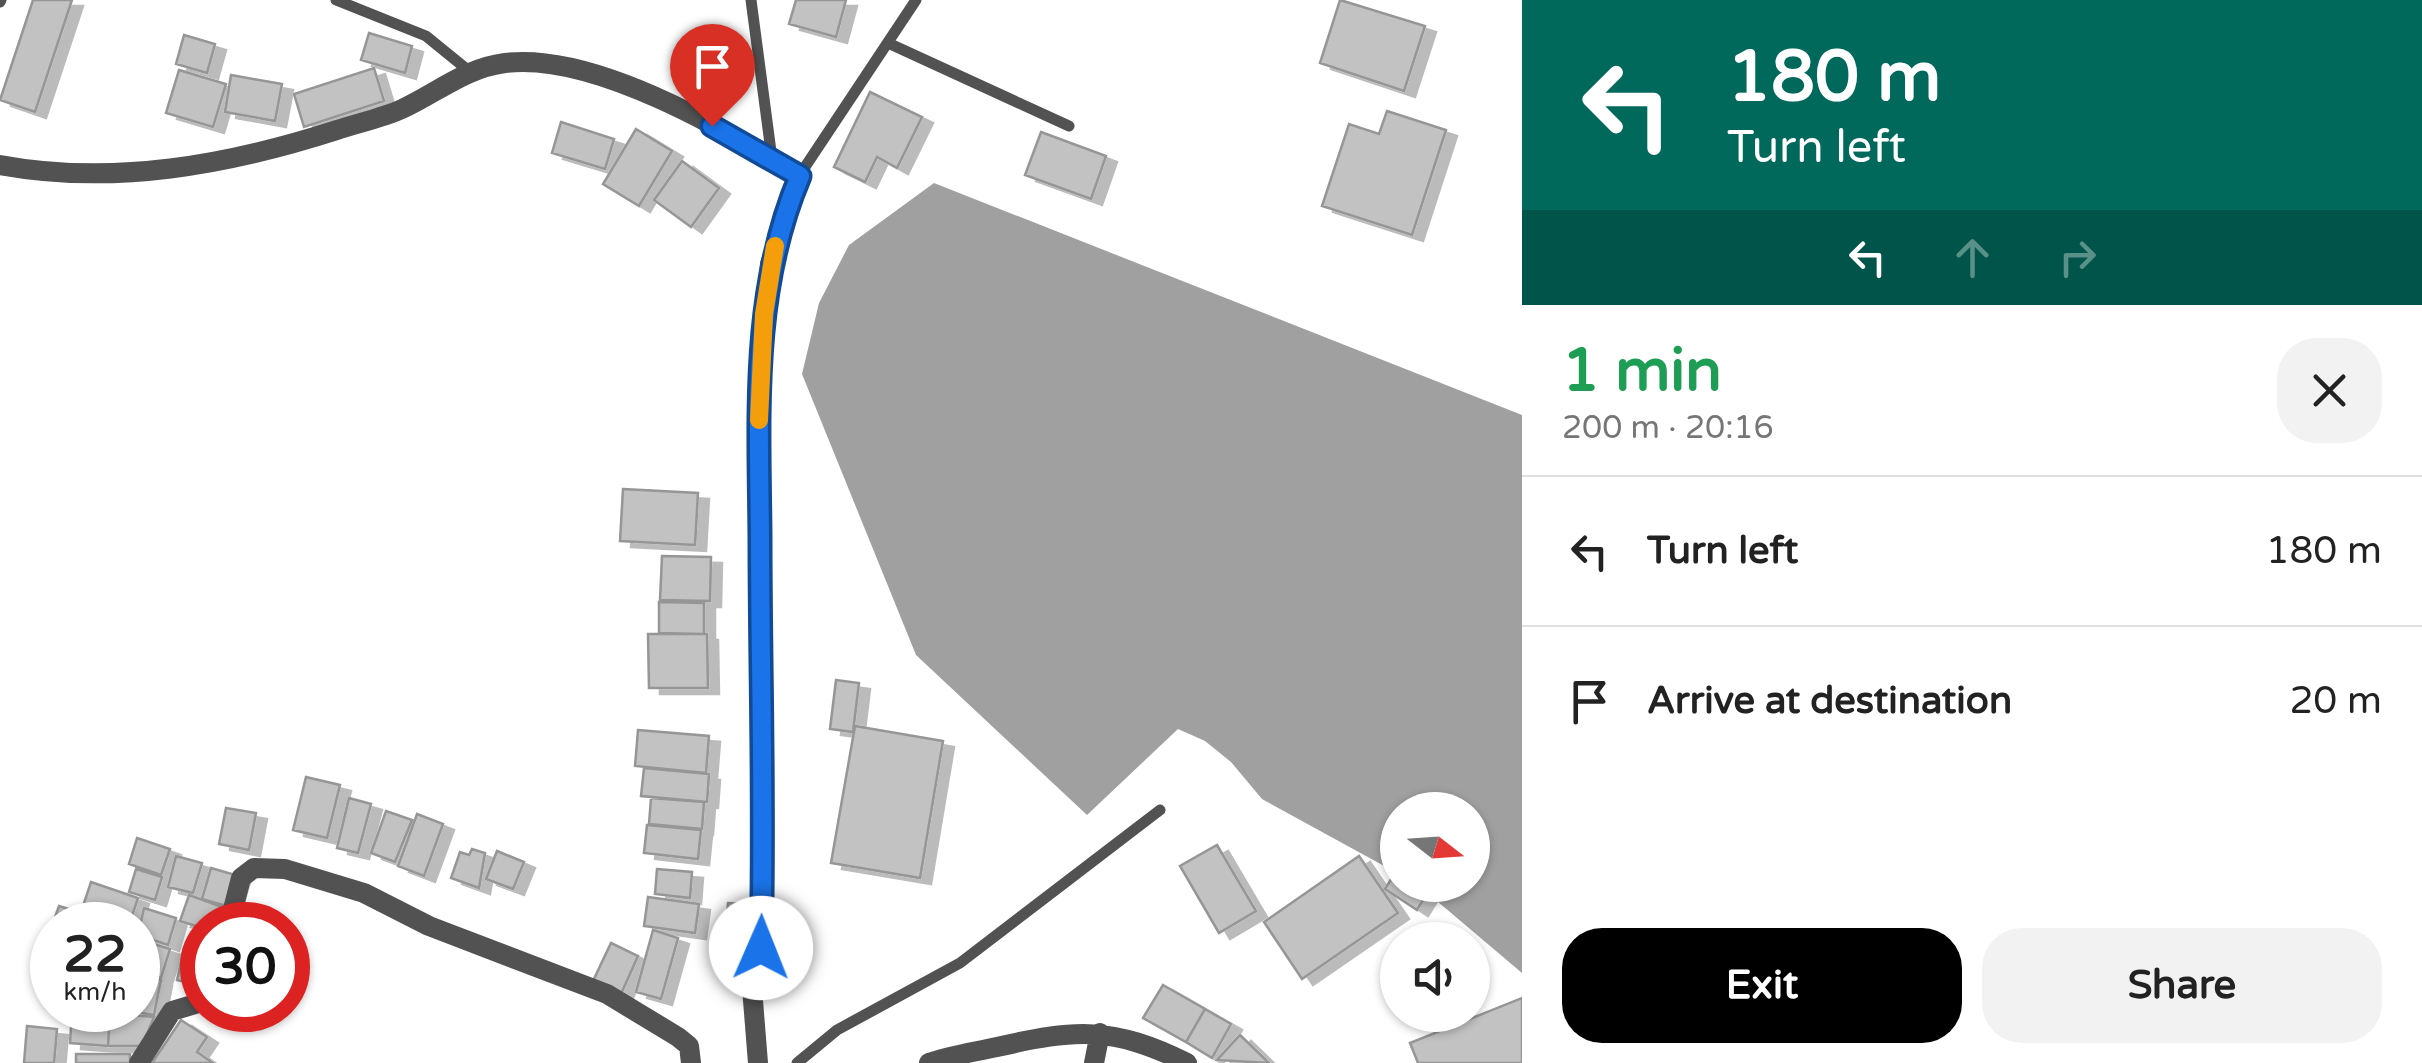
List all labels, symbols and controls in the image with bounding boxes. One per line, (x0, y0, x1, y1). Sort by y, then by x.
pin (670, 24, 755, 127)
text: 180 m (1727, 36, 1941, 120)
icon: arrive (685, 39, 740, 94)
icon: left (1562, 40, 1692, 170)
text: Turn left (1727, 121, 1906, 175)
icon: left (1840, 230, 1895, 285)
icon: ahead (1945, 230, 2000, 285)
icon: right (2050, 230, 2105, 285)
text: 1 min (1562, 335, 1722, 407)
button: close (2277, 338, 2382, 443)
text: 200 m · 20:16 (1562, 409, 1774, 447)
icon: left (1562, 524, 1617, 579)
text: Turn left (1647, 528, 1798, 574)
text: 180 m (2266, 528, 2382, 574)
icon: arrive (1562, 674, 1617, 729)
text: Arrive at destination (1647, 678, 2012, 724)
text: 20 m (2290, 678, 2382, 724)
north arrow (1380, 792, 1490, 902)
map controls (1380, 792, 1490, 1032)
position arrow (709, 896, 813, 1000)
speed limit sign: 30 (180, 902, 310, 1032)
button: sound (1380, 922, 1490, 1032)
text: 22 (64, 925, 126, 985)
button: Exit (1562, 928, 1962, 1043)
button: Share (1982, 928, 2382, 1043)
text: km/h (64, 977, 126, 1007)

